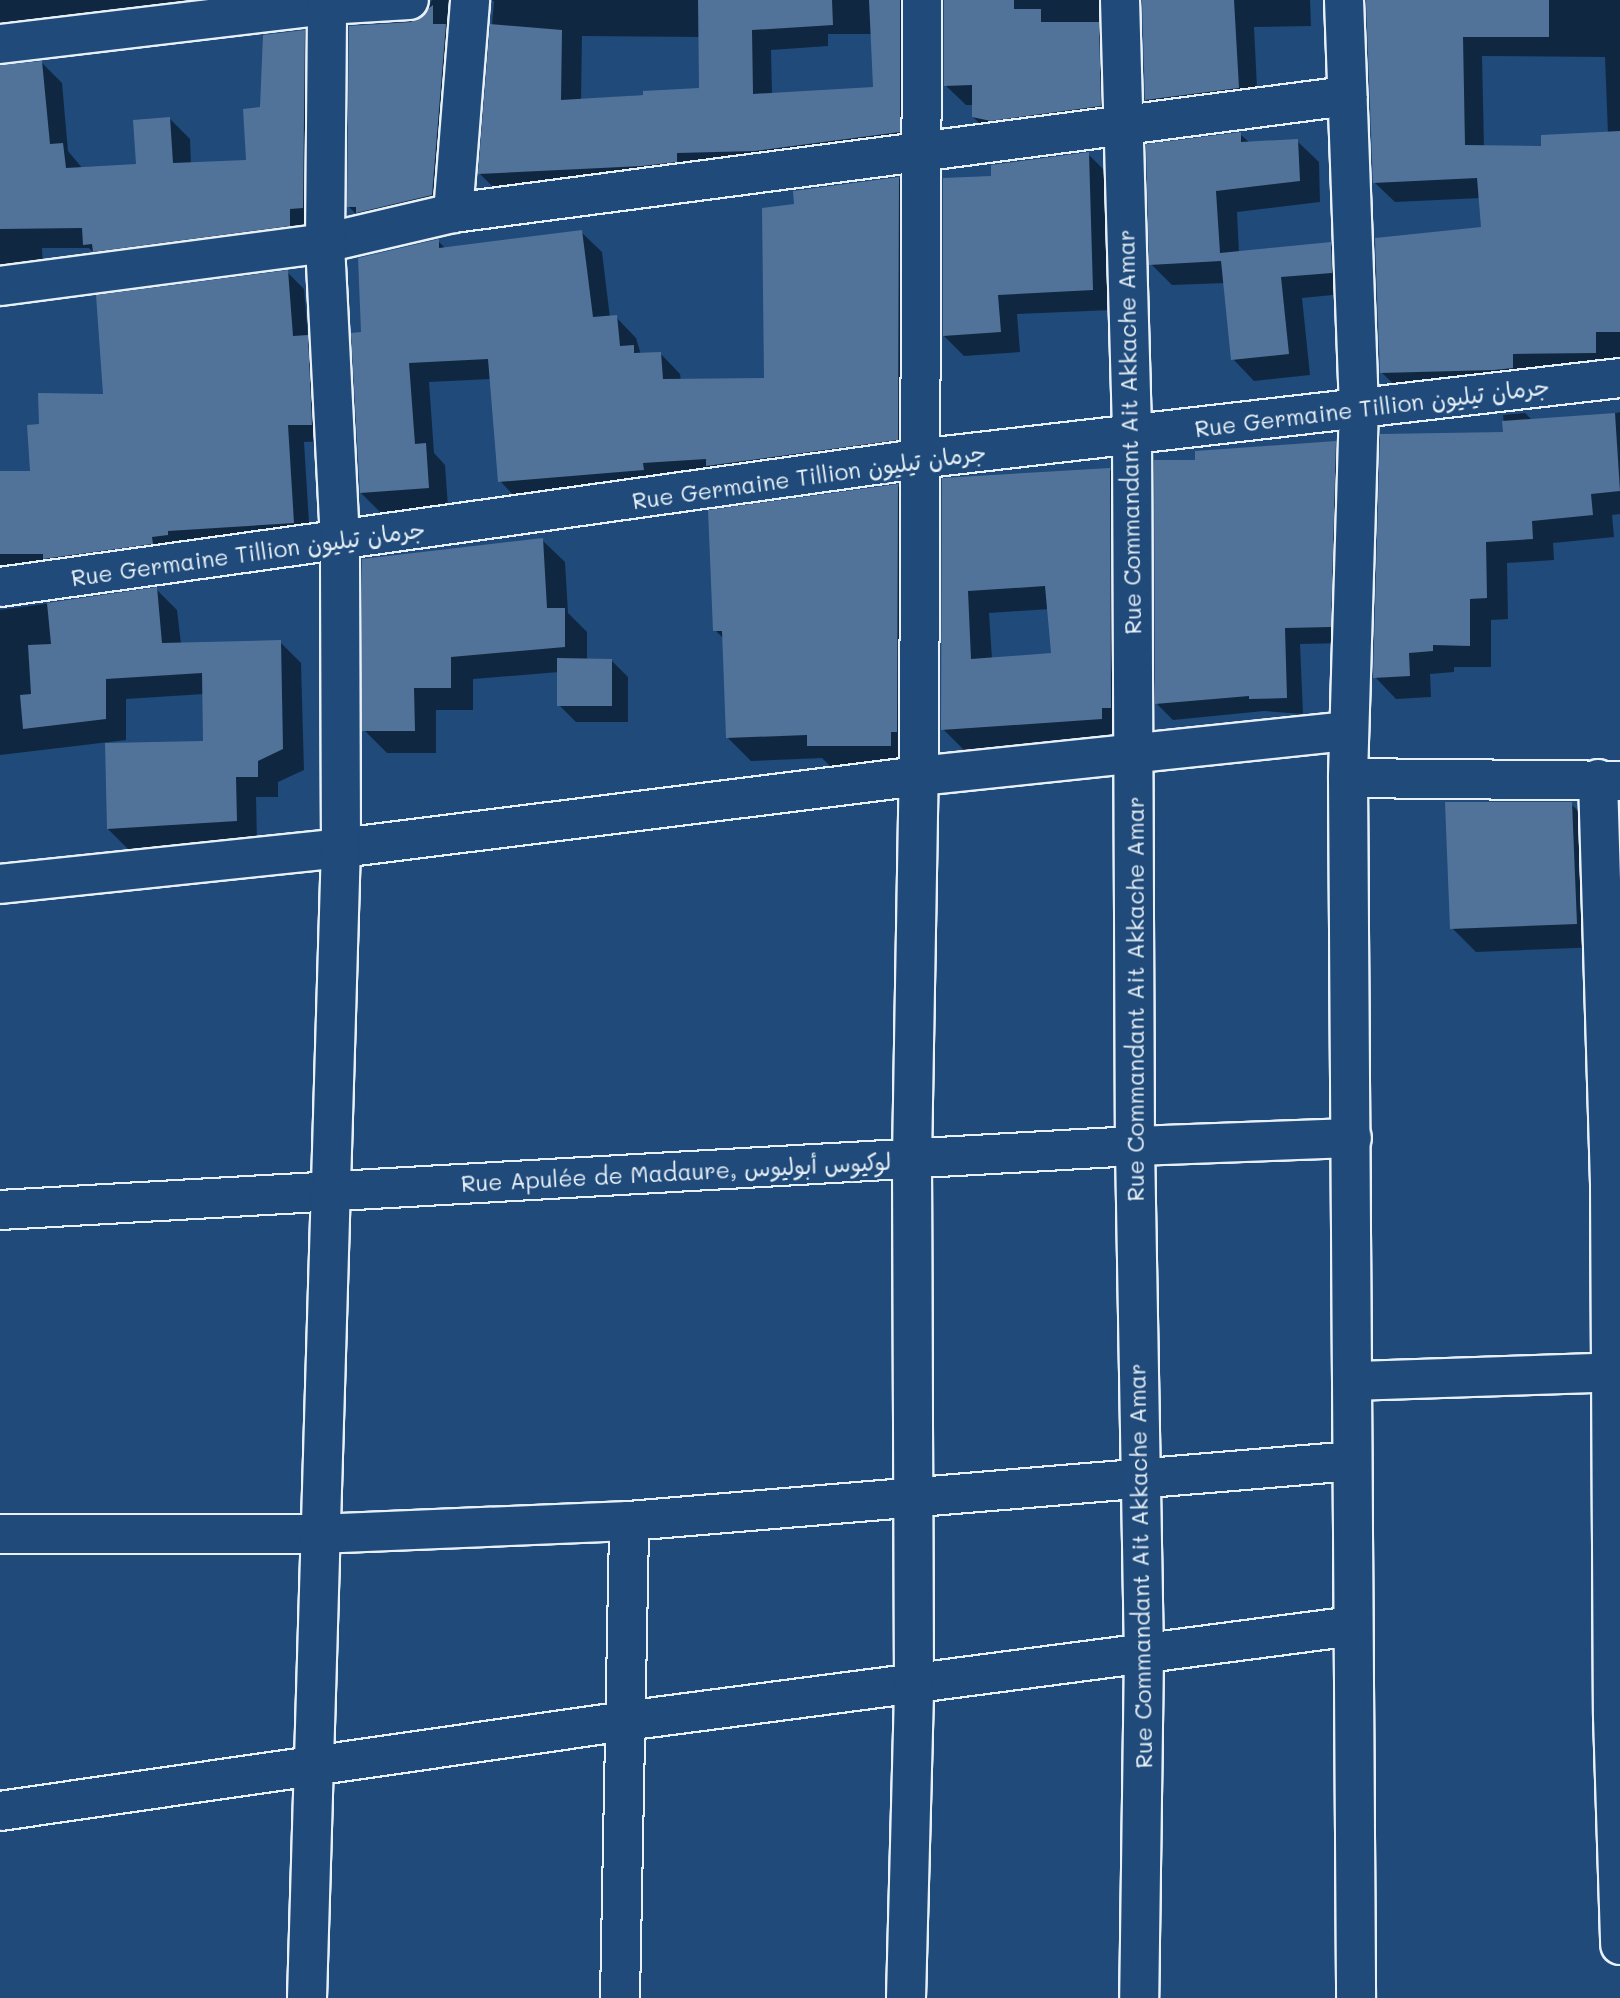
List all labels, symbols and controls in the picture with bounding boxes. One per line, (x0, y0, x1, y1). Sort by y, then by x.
street label: Rue Commandant Ait Akkache Amar (1112, 229, 1146, 635)
street label: Rue Germaine Tillion جرمان تيليون (1193, 372, 1551, 442)
street label: Rue Germaine Tillion جرمان تيليون (630, 437, 988, 515)
street label: Rue Germaine Tillion جرمان تيليون (69, 514, 427, 592)
street label: Rue Commandant Ait Akkache Amar (1121, 796, 1149, 1202)
street label: Rue Apulée de Madaure, لوكيوس أبوليوس (460, 1147, 892, 1197)
street label: Rue Commandant Ait Akkache Amar (1123, 1363, 1157, 1769)

